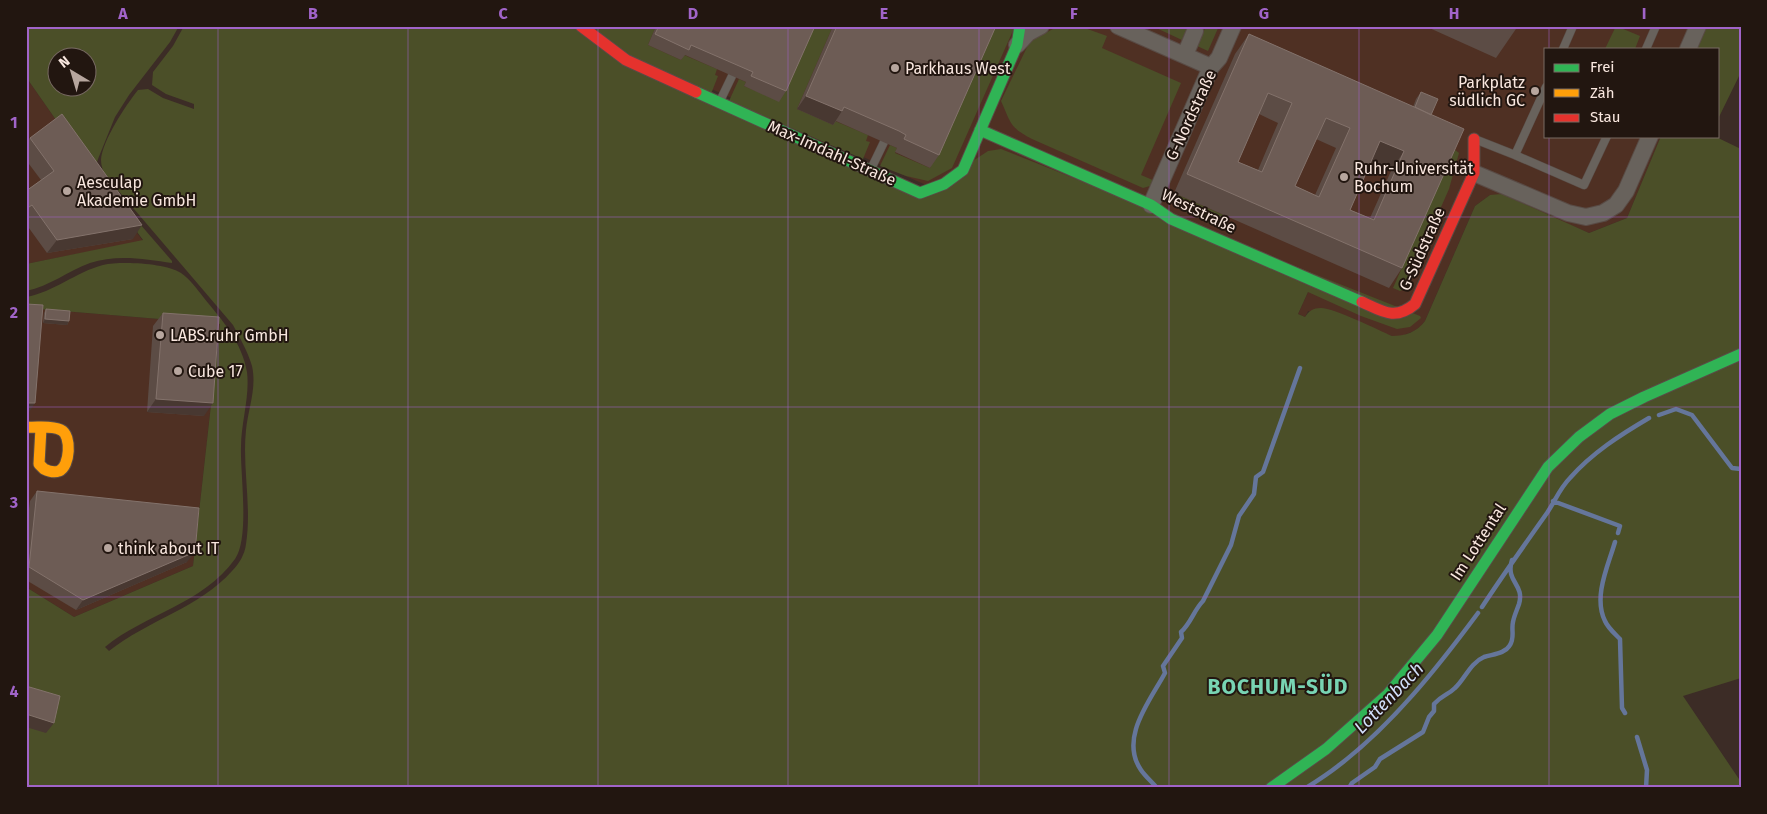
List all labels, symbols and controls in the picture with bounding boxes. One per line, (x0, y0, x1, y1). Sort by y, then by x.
text: A (117, 4, 128, 23)
text: B (308, 4, 318, 23)
text: C (498, 4, 508, 23)
text: D (688, 4, 698, 23)
text: E (880, 4, 888, 23)
text: F (1070, 4, 1078, 23)
text: G (1259, 4, 1269, 23)
text: H (1449, 4, 1459, 23)
text: I (1642, 4, 1646, 23)
north arrow (48, 48, 98, 98)
legend (1544, 48, 1720, 138)
text: N (55, 53, 73, 72)
text: Frei (1590, 58, 1615, 76)
place label: Parkhaus West (905, 59, 1011, 78)
marker: Parkhaus West (889, 62, 901, 74)
street label: G-Nordstraße (1162, 67, 1220, 163)
place label: Parkplatz südlich GC (1449, 73, 1525, 110)
text: Zäh (1590, 84, 1615, 102)
marker: Parkplatz südlich GC (1529, 85, 1541, 97)
text: Stau (1590, 108, 1620, 126)
text: 1 (10, 113, 18, 132)
street label: Max-Imdahl-Straße (765, 116, 899, 190)
place label: Ruhr-Universität Bochum (1354, 159, 1474, 196)
marker: Ruhr-Universität Bochum (1338, 171, 1350, 183)
place label: Aesculap Akademie GmbH (77, 173, 197, 210)
marker: Aesculap Akademie GmbH (61, 185, 73, 197)
street label: Weststraße (1159, 185, 1239, 237)
street label: G-Südstraße (1395, 204, 1449, 294)
text: 2 (10, 303, 18, 322)
place label: LABS.ruhr GmbH (170, 326, 289, 345)
marker: LABS.ruhr GmbH (154, 329, 166, 341)
place label: Cube 17 (188, 362, 243, 381)
marker: Cube 17 (172, 365, 184, 377)
text: 3 (9, 493, 18, 512)
street label: Im Lottental (1446, 500, 1510, 584)
place label: think about IT (118, 539, 220, 558)
marker: think about IT (102, 542, 114, 554)
water label: Lottenbach (1350, 658, 1428, 738)
district label: BOCHUM-SÜD (1208, 673, 1348, 700)
text: 4 (9, 682, 19, 701)

